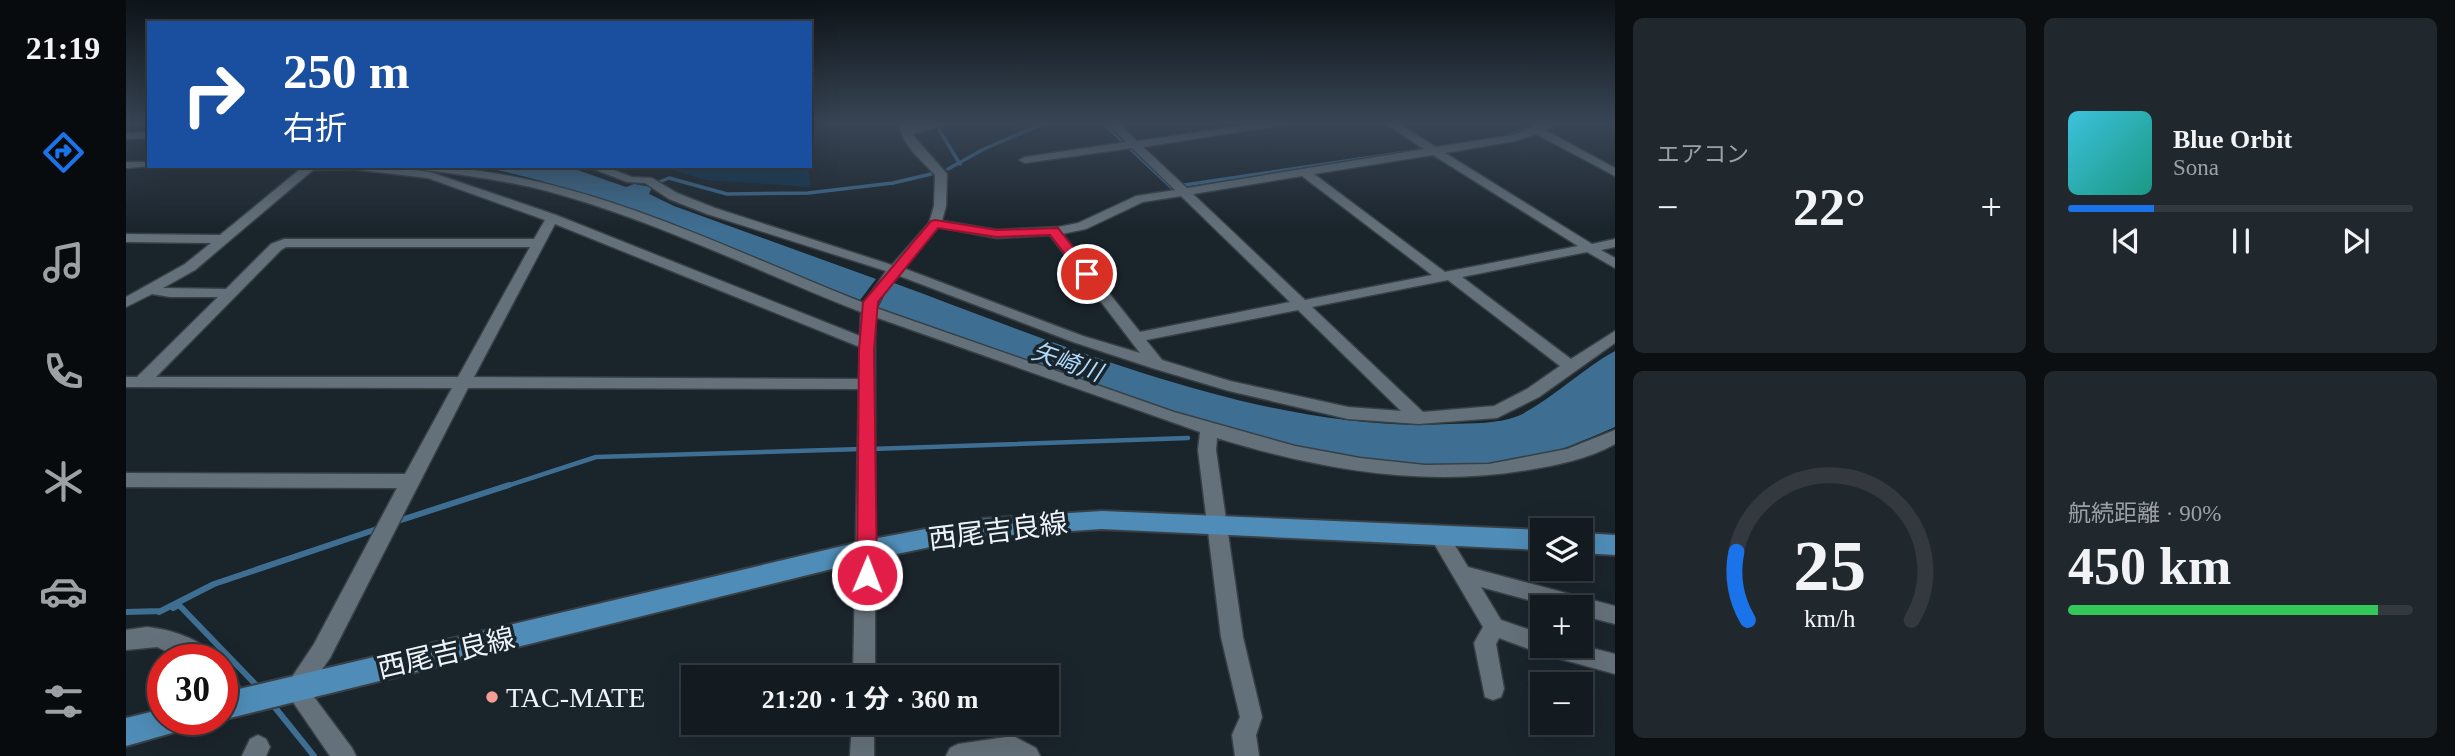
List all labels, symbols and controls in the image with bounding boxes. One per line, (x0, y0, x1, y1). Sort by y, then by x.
text: 21:19 (26, 30, 100, 66)
text: 250 m (283, 44, 410, 99)
icon: right (168, 49, 259, 140)
text: 右折 (283, 110, 347, 146)
text: Blue Orbit (2173, 125, 2292, 154)
icon: directions (39, 128, 88, 177)
text: エアコン (1657, 142, 1749, 167)
text: Sona (2173, 155, 2219, 180)
text: 22° (1793, 179, 1866, 236)
text: − (1657, 186, 1678, 228)
text: + (1981, 186, 2002, 228)
icon: previous (2107, 222, 2145, 260)
icon: pause (2222, 222, 2260, 260)
icon: next (2337, 222, 2375, 260)
icon: music (39, 238, 88, 287)
pin (1057, 244, 1117, 304)
icon: arrive (1068, 255, 1106, 293)
water label: 矢崎川 (1029, 338, 1108, 387)
icon: phone (39, 347, 88, 396)
icon: climate (39, 457, 88, 506)
text: 航続距離 · 90% (2068, 501, 2221, 526)
street label: 西尾吉良線 (927, 507, 1069, 555)
map controls (1530, 518, 1593, 735)
button: layers (1530, 518, 1593, 581)
text: 25 (1793, 526, 1866, 607)
position arrow (830, 538, 904, 612)
text: 450 km (2068, 538, 2231, 595)
icon: car (39, 567, 88, 616)
button: + (1530, 595, 1593, 658)
text: km/h (1804, 605, 1856, 632)
street label: 西尾吉良線 (374, 622, 518, 684)
speed limit sign: 30 (147, 644, 238, 735)
button: − (1530, 672, 1593, 735)
icon: filters (39, 677, 88, 726)
place label: TAC-MATE (506, 682, 645, 713)
text: 21:20 · 1 分 · 360 m (762, 685, 978, 714)
marker: TAC-MATE (484, 689, 500, 705)

